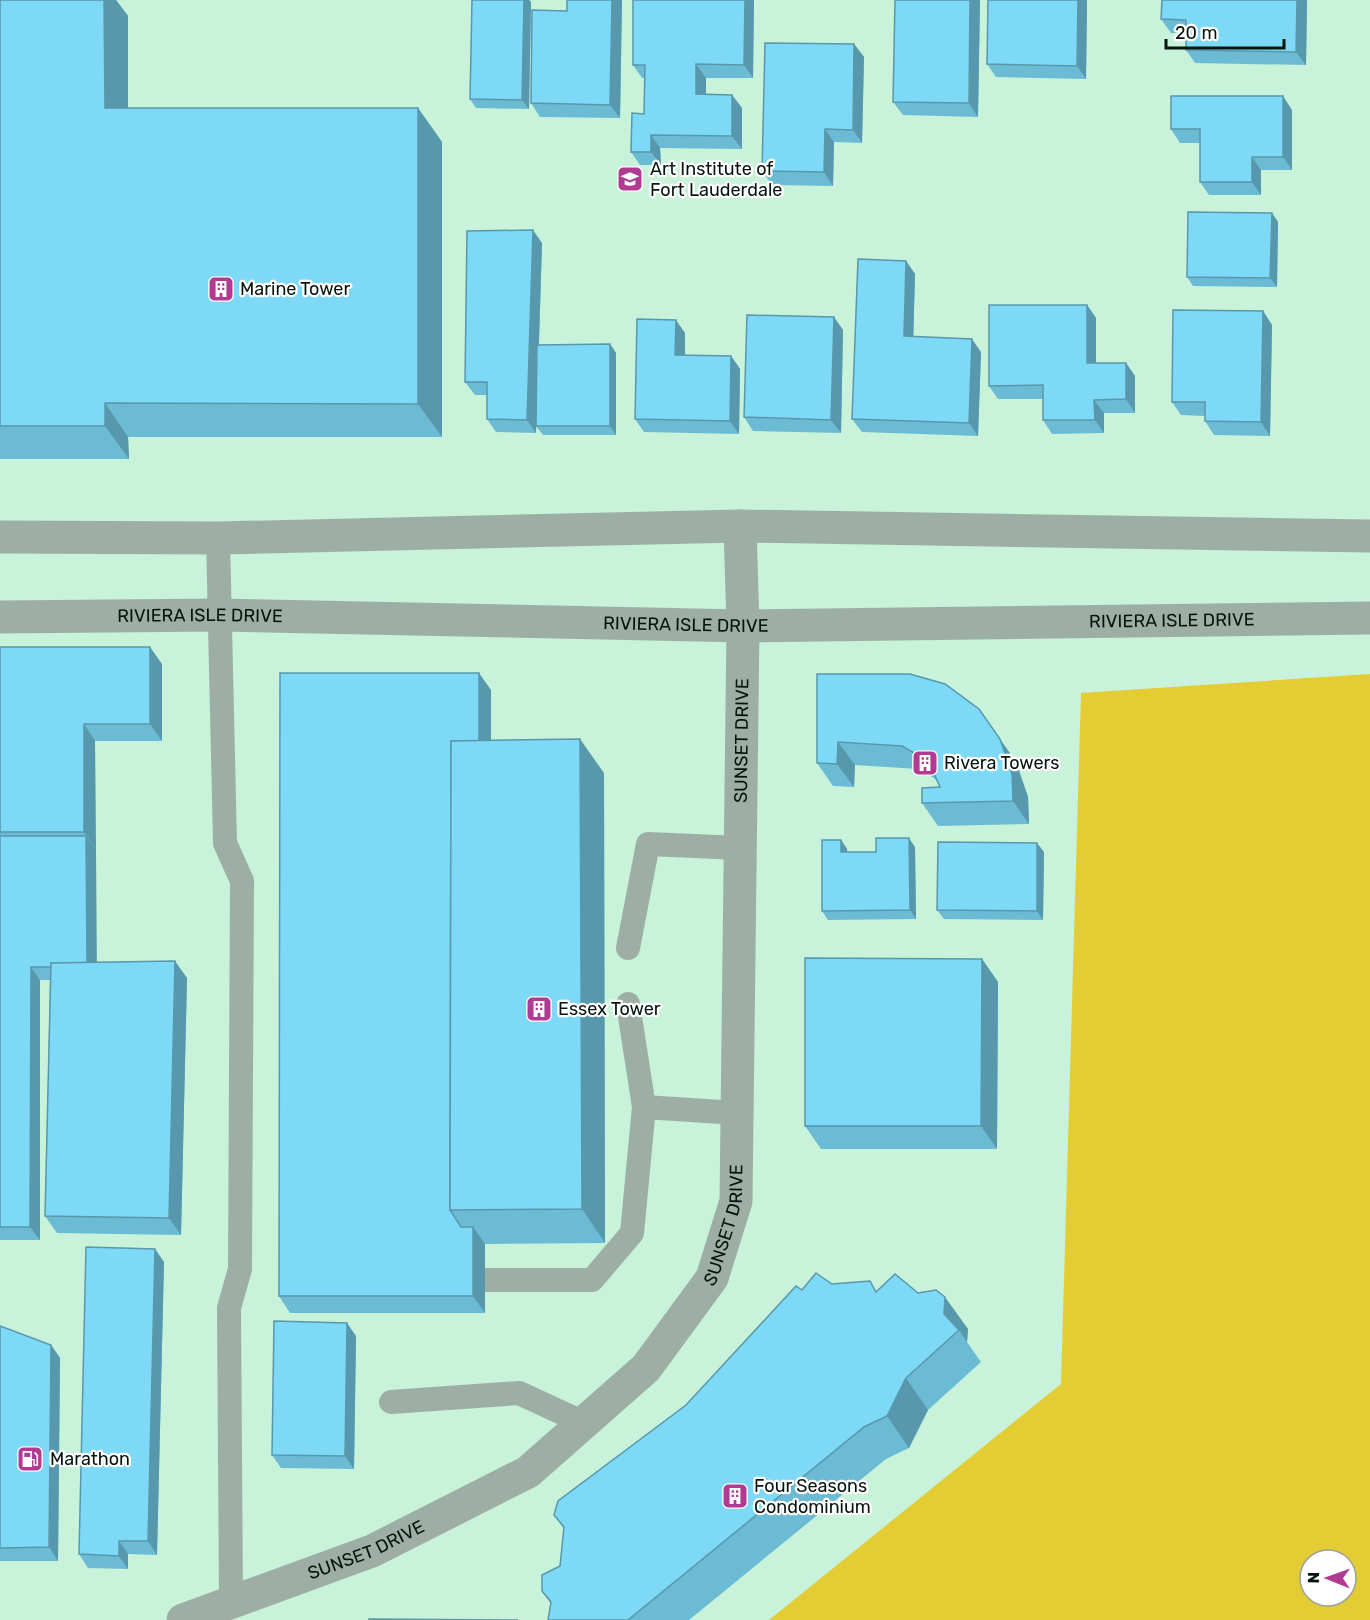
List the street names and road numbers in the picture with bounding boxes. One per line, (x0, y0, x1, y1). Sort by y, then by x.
street label: RIVIERA ISLE DRIVE (117, 604, 283, 627)
street label: RIVIERA ISLE DRIVE (1089, 608, 1255, 633)
street label: RIVIERA ISLE DRIVE (603, 612, 769, 637)
street label: SUNSET DRIVE (730, 678, 753, 803)
street label: SUNSET DRIVE (699, 1164, 747, 1290)
street label: SUNSET DRIVE (305, 1515, 428, 1585)

